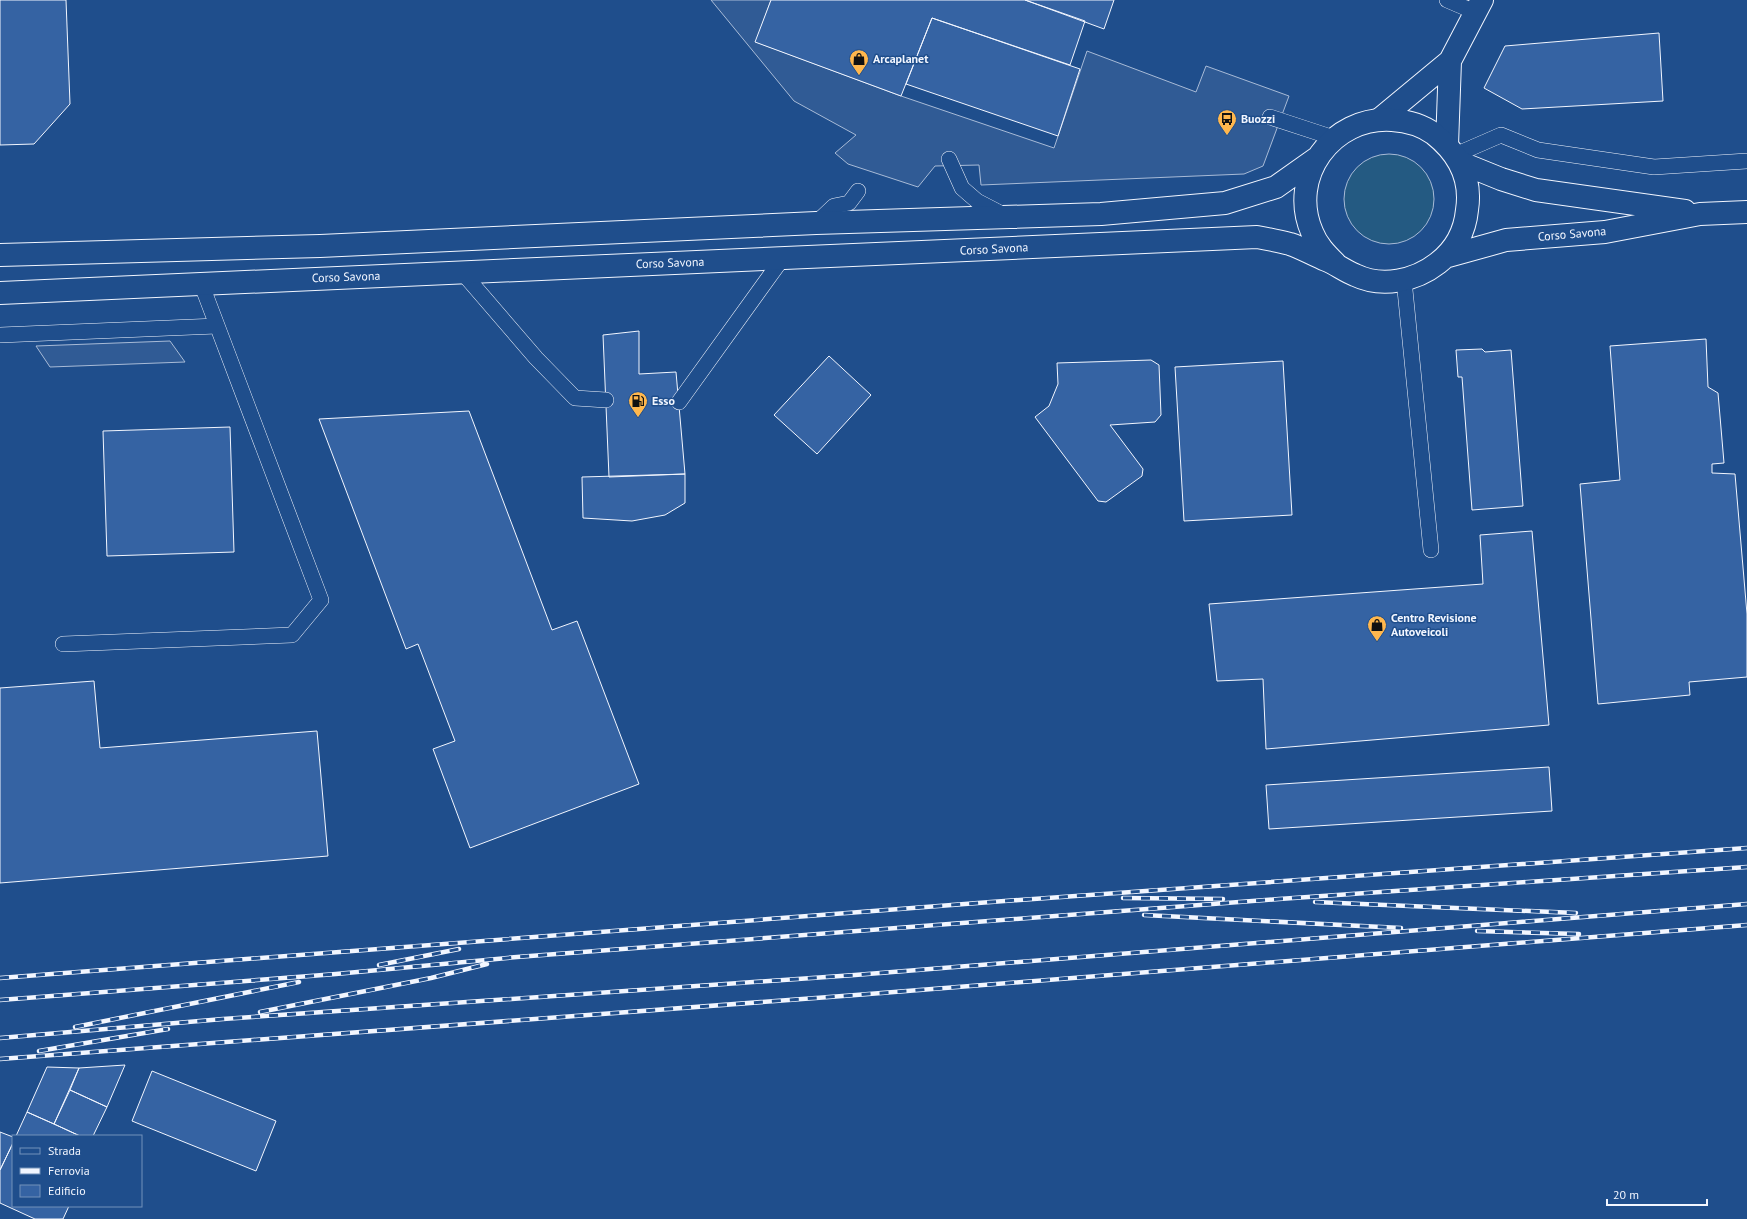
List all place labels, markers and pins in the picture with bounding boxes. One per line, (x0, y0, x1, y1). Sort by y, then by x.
shop icon: Arcaplanet (848, 48, 870, 76)
place label: Arcaplanet (873, 51, 929, 66)
bus stop icon: Buozzi (1216, 108, 1238, 136)
place label: Buozzi (1241, 111, 1275, 126)
fuel station icon: Esso (627, 390, 649, 418)
place label: Esso (652, 393, 675, 408)
place label: Centro Revisione Autoveicoli (1391, 610, 1477, 639)
shop icon: Centro Revisione Autoveicoli (1366, 614, 1388, 642)

